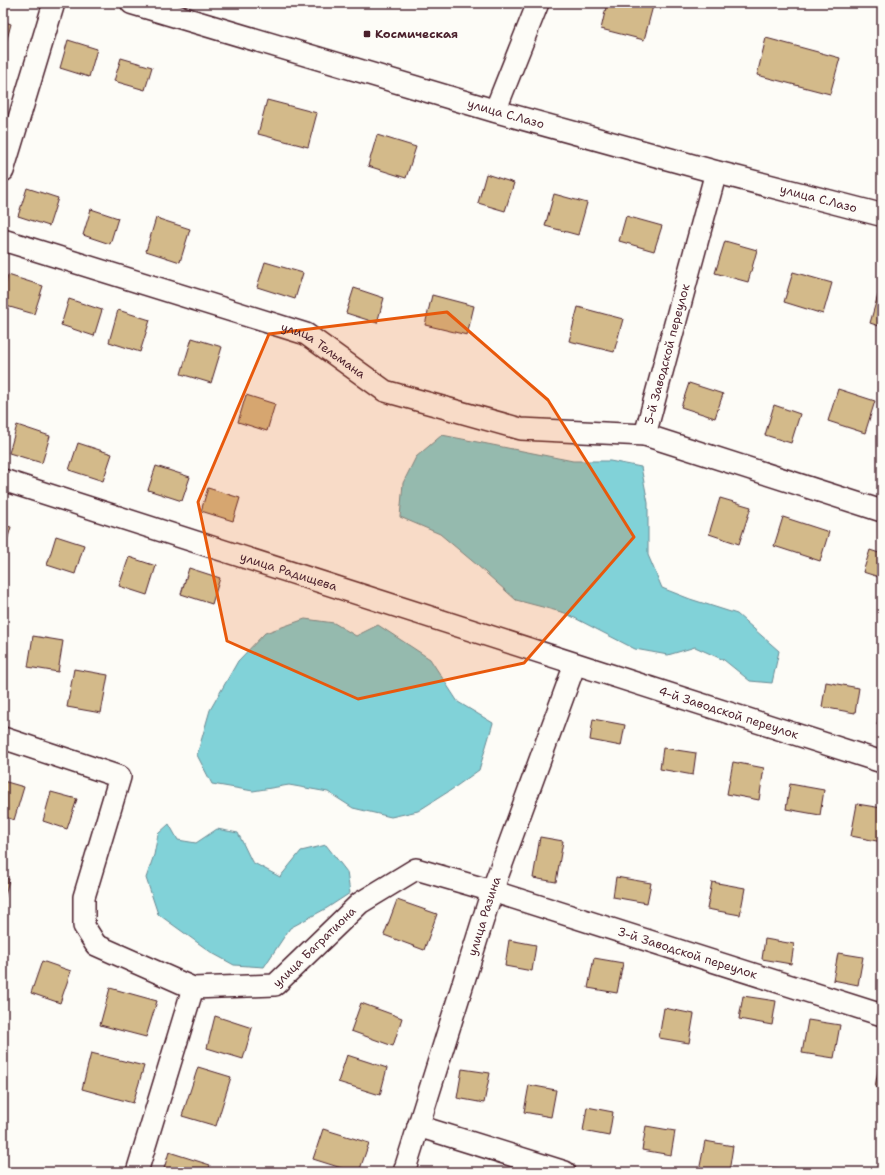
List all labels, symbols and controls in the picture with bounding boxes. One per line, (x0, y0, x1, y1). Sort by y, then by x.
place label: Космическая (375, 26, 458, 42)
marker: Космическая (362, 29, 372, 39)
street label: улица С.Лазо (466, 95, 546, 132)
street label: улица С.Лазо (778, 181, 859, 216)
street label: 5-й Заводской переулок (641, 281, 694, 426)
street label: улица Тельмана (279, 319, 369, 383)
street label: улица Радищева (238, 549, 340, 595)
street label: 4-й Заводской переулок (657, 683, 801, 743)
street label: улица Разина (464, 874, 505, 958)
street label: улица Багратиона (269, 903, 360, 991)
street label: 3-й Заводской переулок (616, 923, 760, 983)

